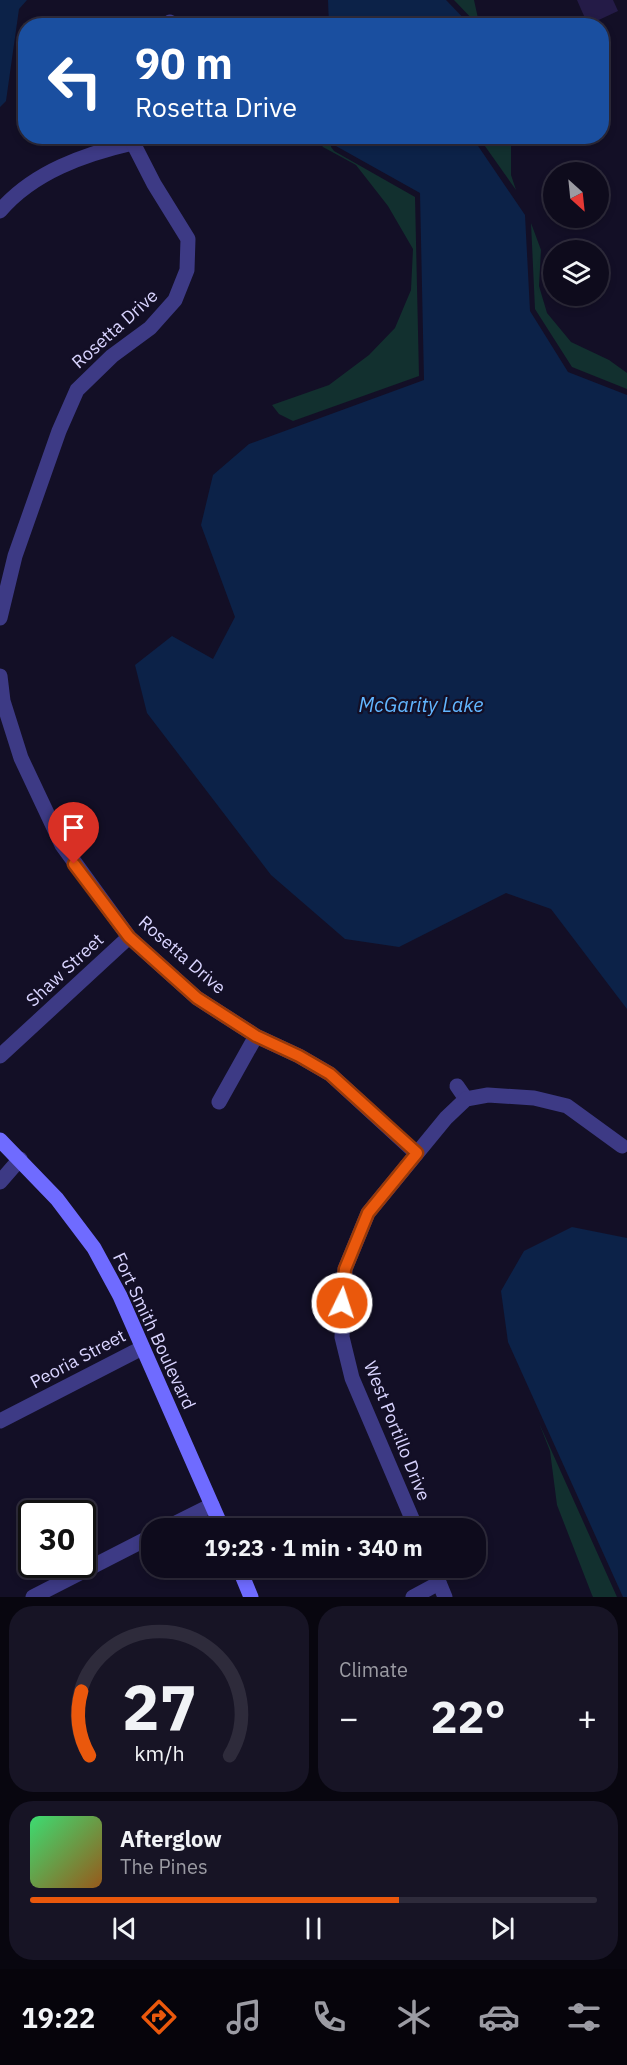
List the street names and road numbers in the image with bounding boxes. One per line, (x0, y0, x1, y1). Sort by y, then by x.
street label: Rosetta Drive (67, 284, 163, 373)
street label: Rosetta Drive (134, 910, 231, 999)
street label: Shaw Street (21, 928, 108, 1011)
street label: Fort Smith Boulevard (108, 1249, 201, 1413)
street label: Peoria Street (26, 1324, 129, 1393)
street label: West Portillo Drive (359, 1358, 436, 1504)

